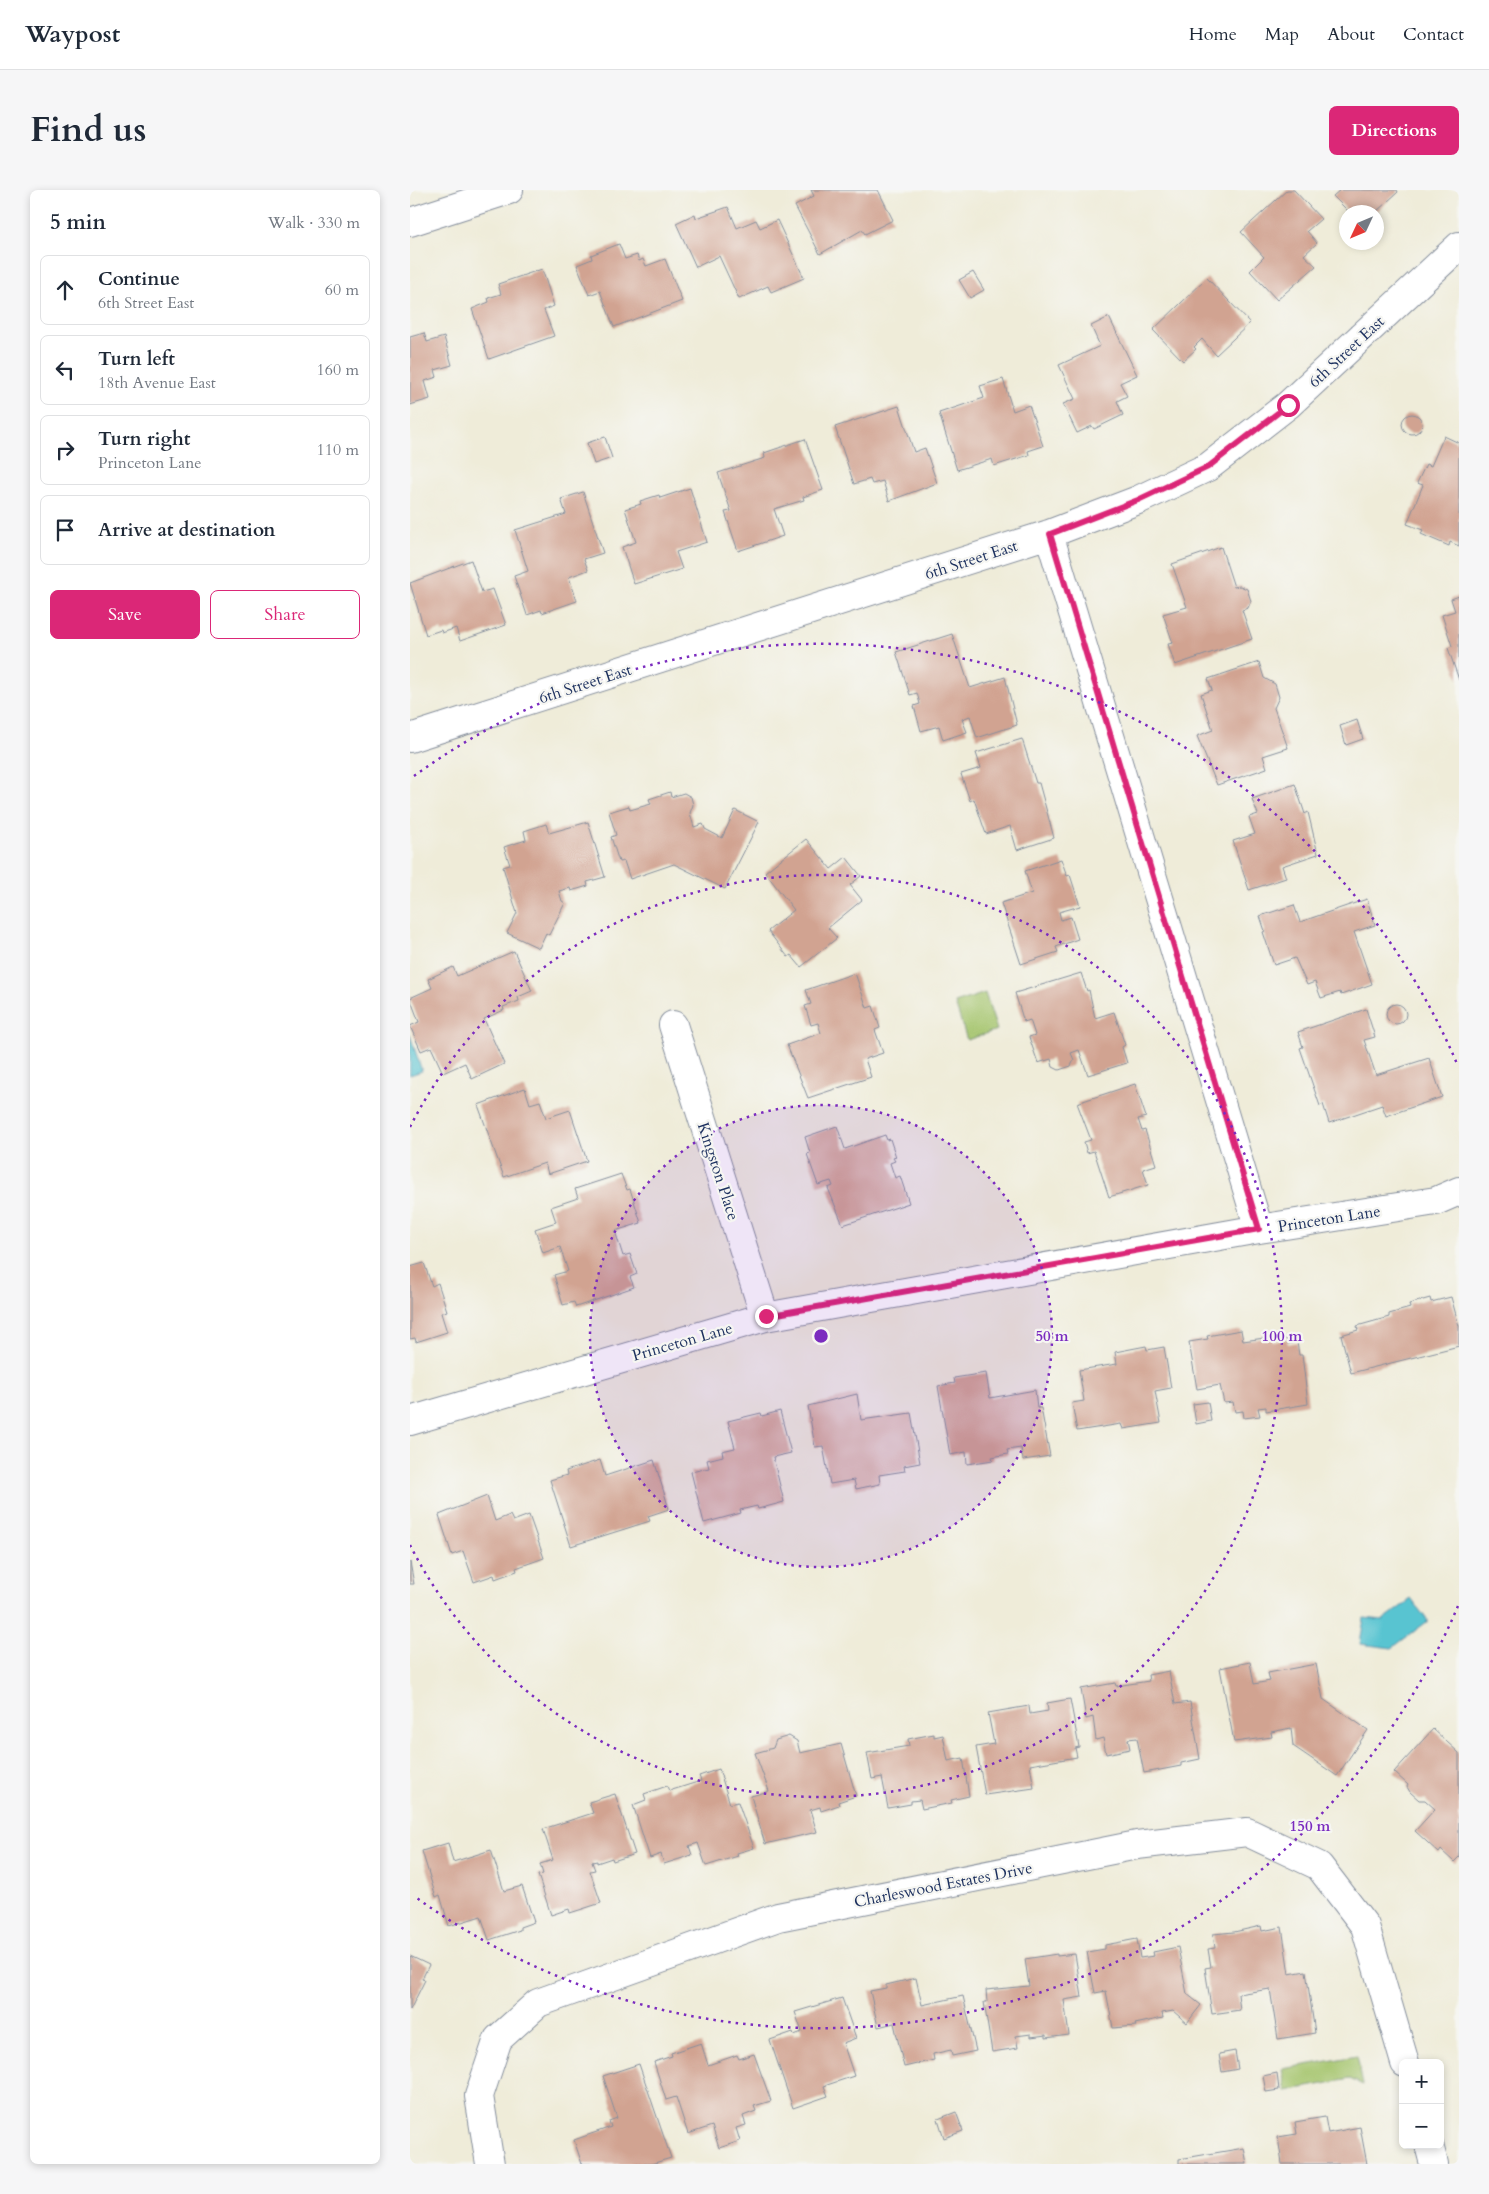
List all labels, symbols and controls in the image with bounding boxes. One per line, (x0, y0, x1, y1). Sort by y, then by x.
text: Waypost (25, 18, 120, 51)
text: Home (1189, 22, 1237, 47)
text: Map (1265, 22, 1299, 47)
text: About (1327, 22, 1375, 47)
text: Contact (1403, 22, 1464, 47)
text: Find us (30, 106, 146, 154)
button: Directions (1329, 106, 1459, 155)
north arrow (1339, 205, 1384, 250)
text: 5 min (50, 208, 106, 237)
text: Walk · 330 m (268, 212, 360, 234)
text: Continue (98, 266, 180, 292)
icon: ahead (51, 276, 79, 304)
text: 60 m (325, 279, 359, 301)
text: 6th Street East (98, 292, 194, 314)
street label: 6th Street East (1304, 311, 1389, 393)
text: Turn left (98, 346, 175, 372)
icon: left (51, 356, 79, 384)
text: 160 m (317, 359, 359, 381)
text: 18th Avenue East (98, 372, 216, 394)
route start (1277, 394, 1300, 417)
text: Turn right (98, 426, 190, 452)
icon: right (51, 436, 79, 464)
text: 110 m (317, 439, 359, 461)
text: Princeton Lane (98, 452, 202, 474)
icon: arrive (51, 516, 79, 544)
text: Arrive at destination (98, 517, 275, 543)
street label: 6th Street East (922, 535, 1021, 585)
button: Save (50, 590, 200, 639)
button: Share (210, 590, 360, 639)
street label: 6th Street East (536, 659, 635, 709)
street label: Kingston Place (692, 1119, 744, 1223)
street label: Princeton Lane (1276, 1200, 1382, 1238)
route end (755, 1305, 778, 1328)
street label: Princeton Lane (629, 1317, 735, 1367)
text: 50 m (1035, 1326, 1069, 1346)
text: 100 m (1262, 1326, 1303, 1346)
centre of rings (812, 1327, 830, 1345)
text: 150 m (1290, 1816, 1331, 1836)
street label: Charleswood Estates Drive (852, 1857, 1034, 1913)
map controls (1399, 2059, 1444, 2149)
button: + (1399, 2059, 1444, 2104)
button: − (1399, 2104, 1444, 2149)

